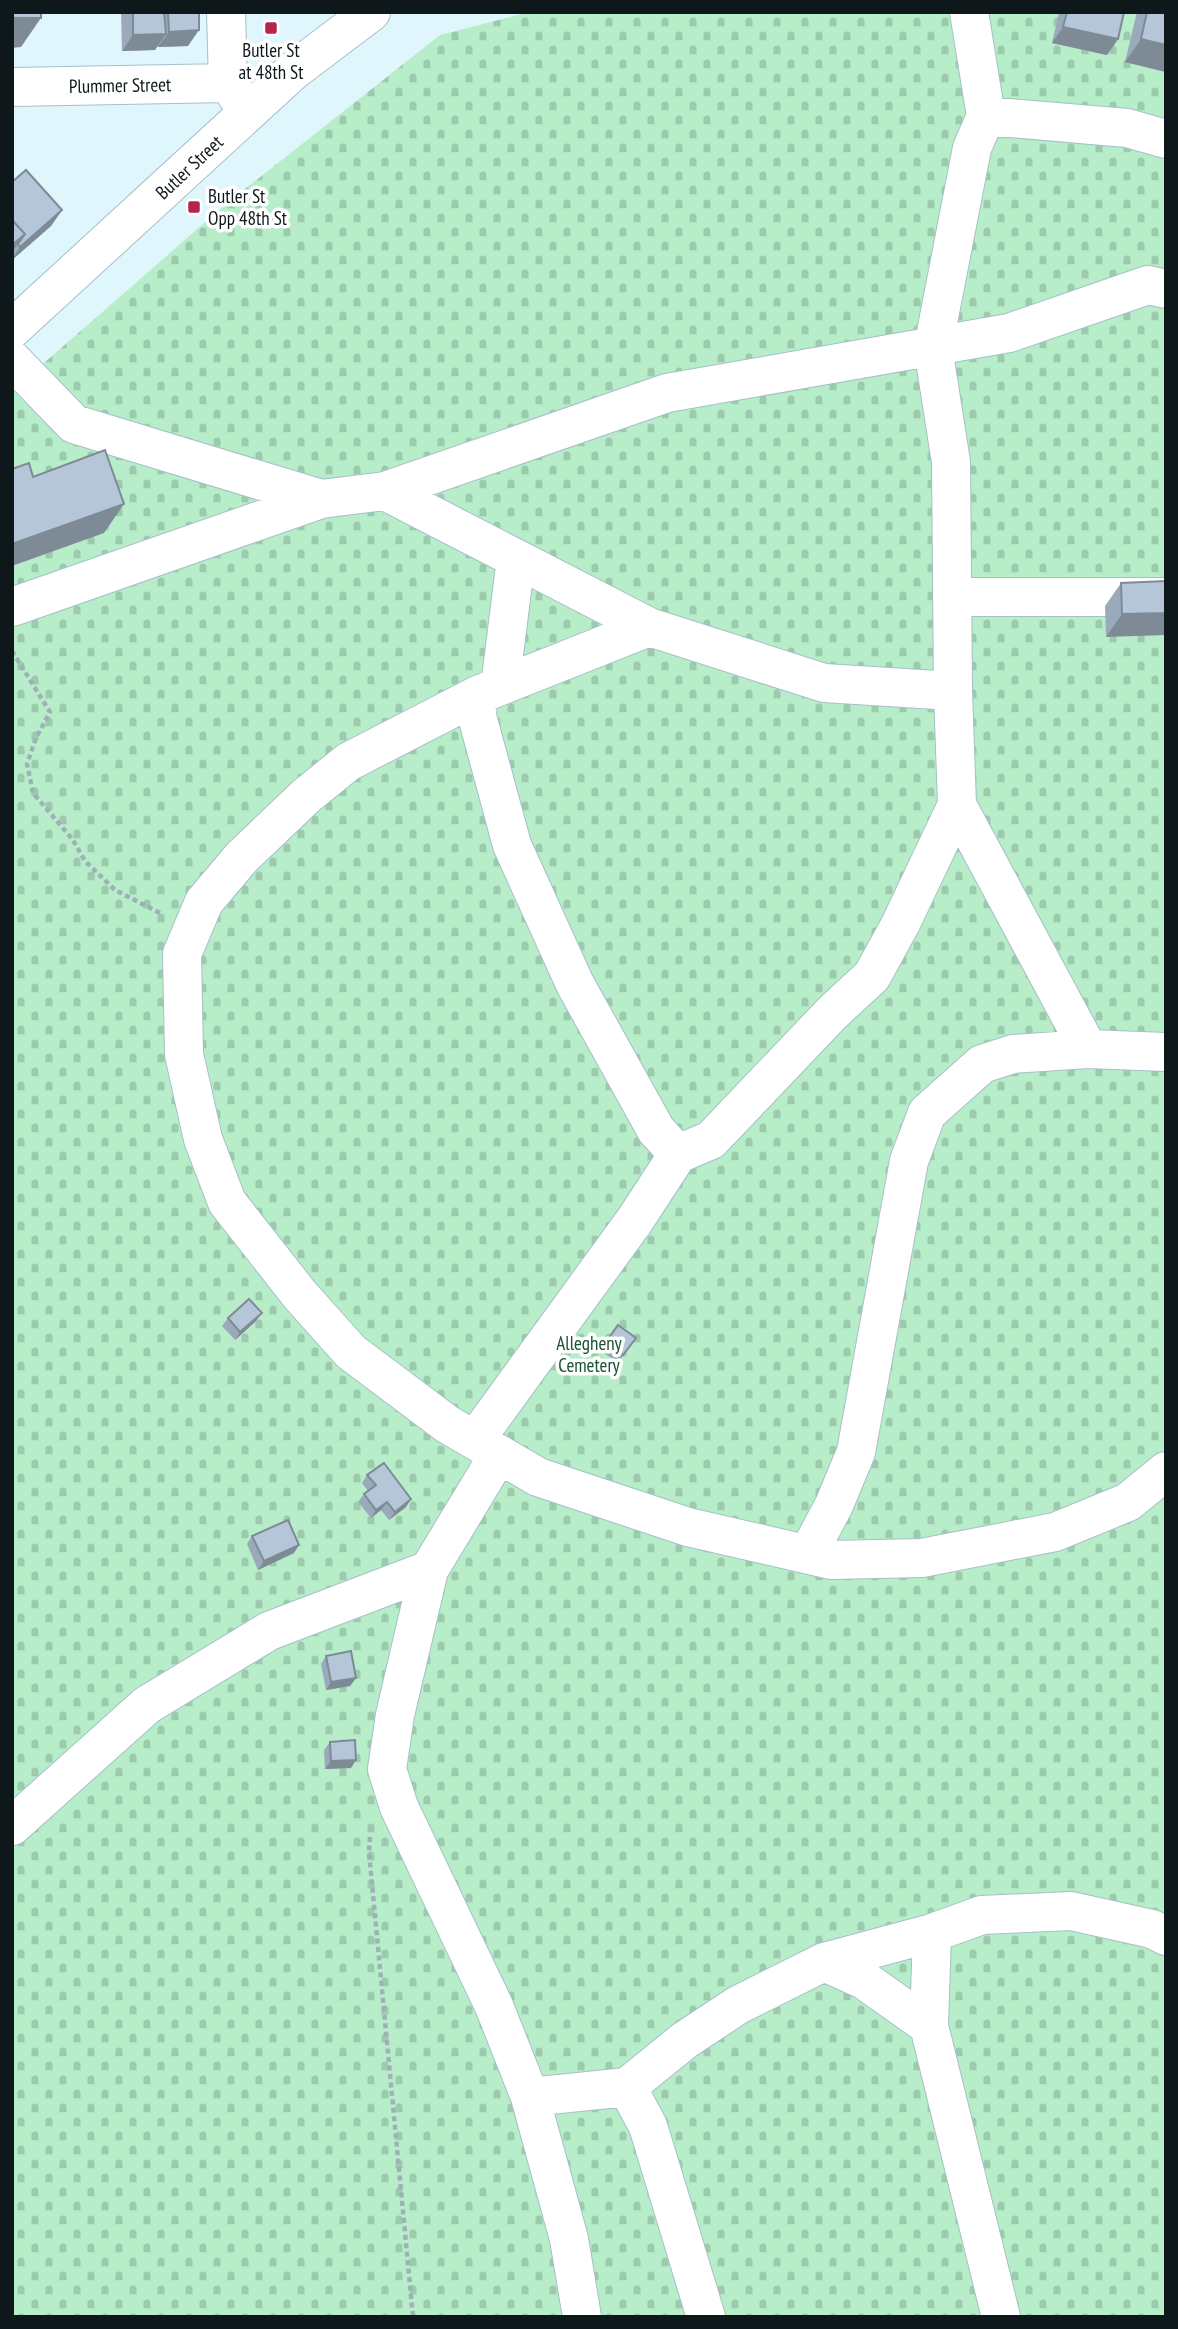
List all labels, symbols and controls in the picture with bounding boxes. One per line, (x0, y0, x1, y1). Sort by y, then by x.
marker: Butler St at 48th St (263, 20, 279, 36)
place label: Butler St at 48th St (239, 38, 304, 84)
street label: Plummer Street (69, 72, 172, 98)
street label: Butler Street (150, 129, 228, 204)
place label: Butler St Opp 48th St (208, 184, 288, 230)
marker: Butler St Opp 48th St (186, 199, 202, 215)
park label: Allegheny Cemetery (556, 1331, 623, 1377)

